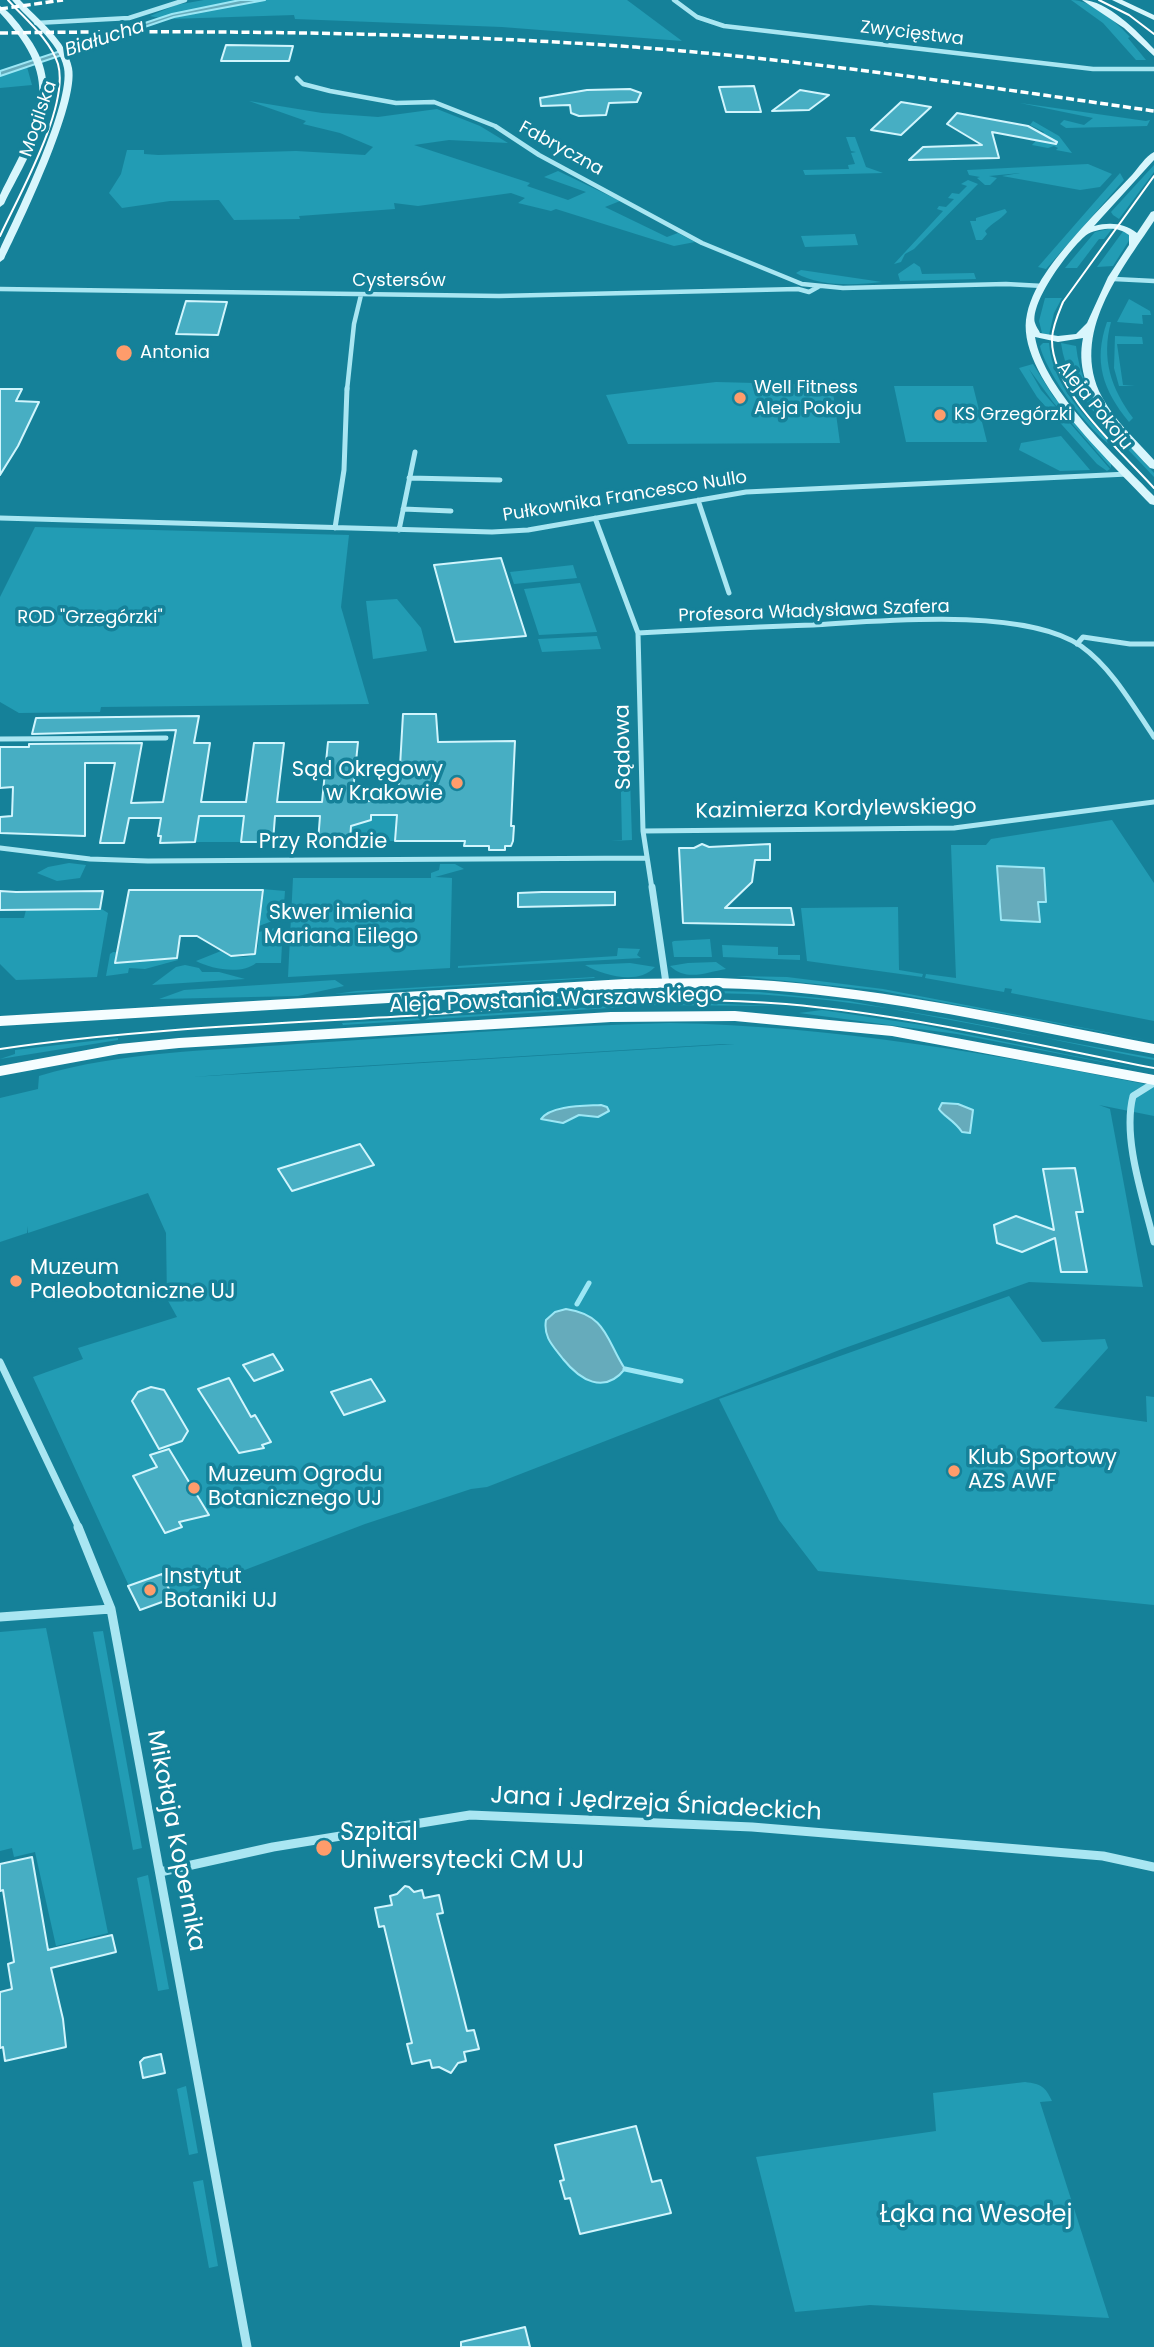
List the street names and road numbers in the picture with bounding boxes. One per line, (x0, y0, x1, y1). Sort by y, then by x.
street label: Zwycięstwa (859, 17, 965, 51)
street label: Mogilska (16, 78, 62, 160)
street label: Fabryczna (515, 117, 607, 181)
street label: Cystersów (352, 270, 446, 292)
street label: Aleja Pokoju (1052, 357, 1136, 455)
street label: Pułkownika Francesco Nullo (501, 467, 749, 527)
street label: Profesora Władysława Szafera (678, 596, 950, 628)
street label: Sądowa (611, 704, 637, 790)
street label: Kazimierza Kordylewskiego (695, 795, 977, 825)
street label: Przy Rondzie (259, 830, 387, 856)
street label: Aleja Powstania Warszawskiego (389, 983, 723, 1019)
street label: Mikołaja Kopernika (139, 1728, 211, 1954)
street label: Jana i Jędrzeja Śniadeckich (490, 1782, 822, 1828)

